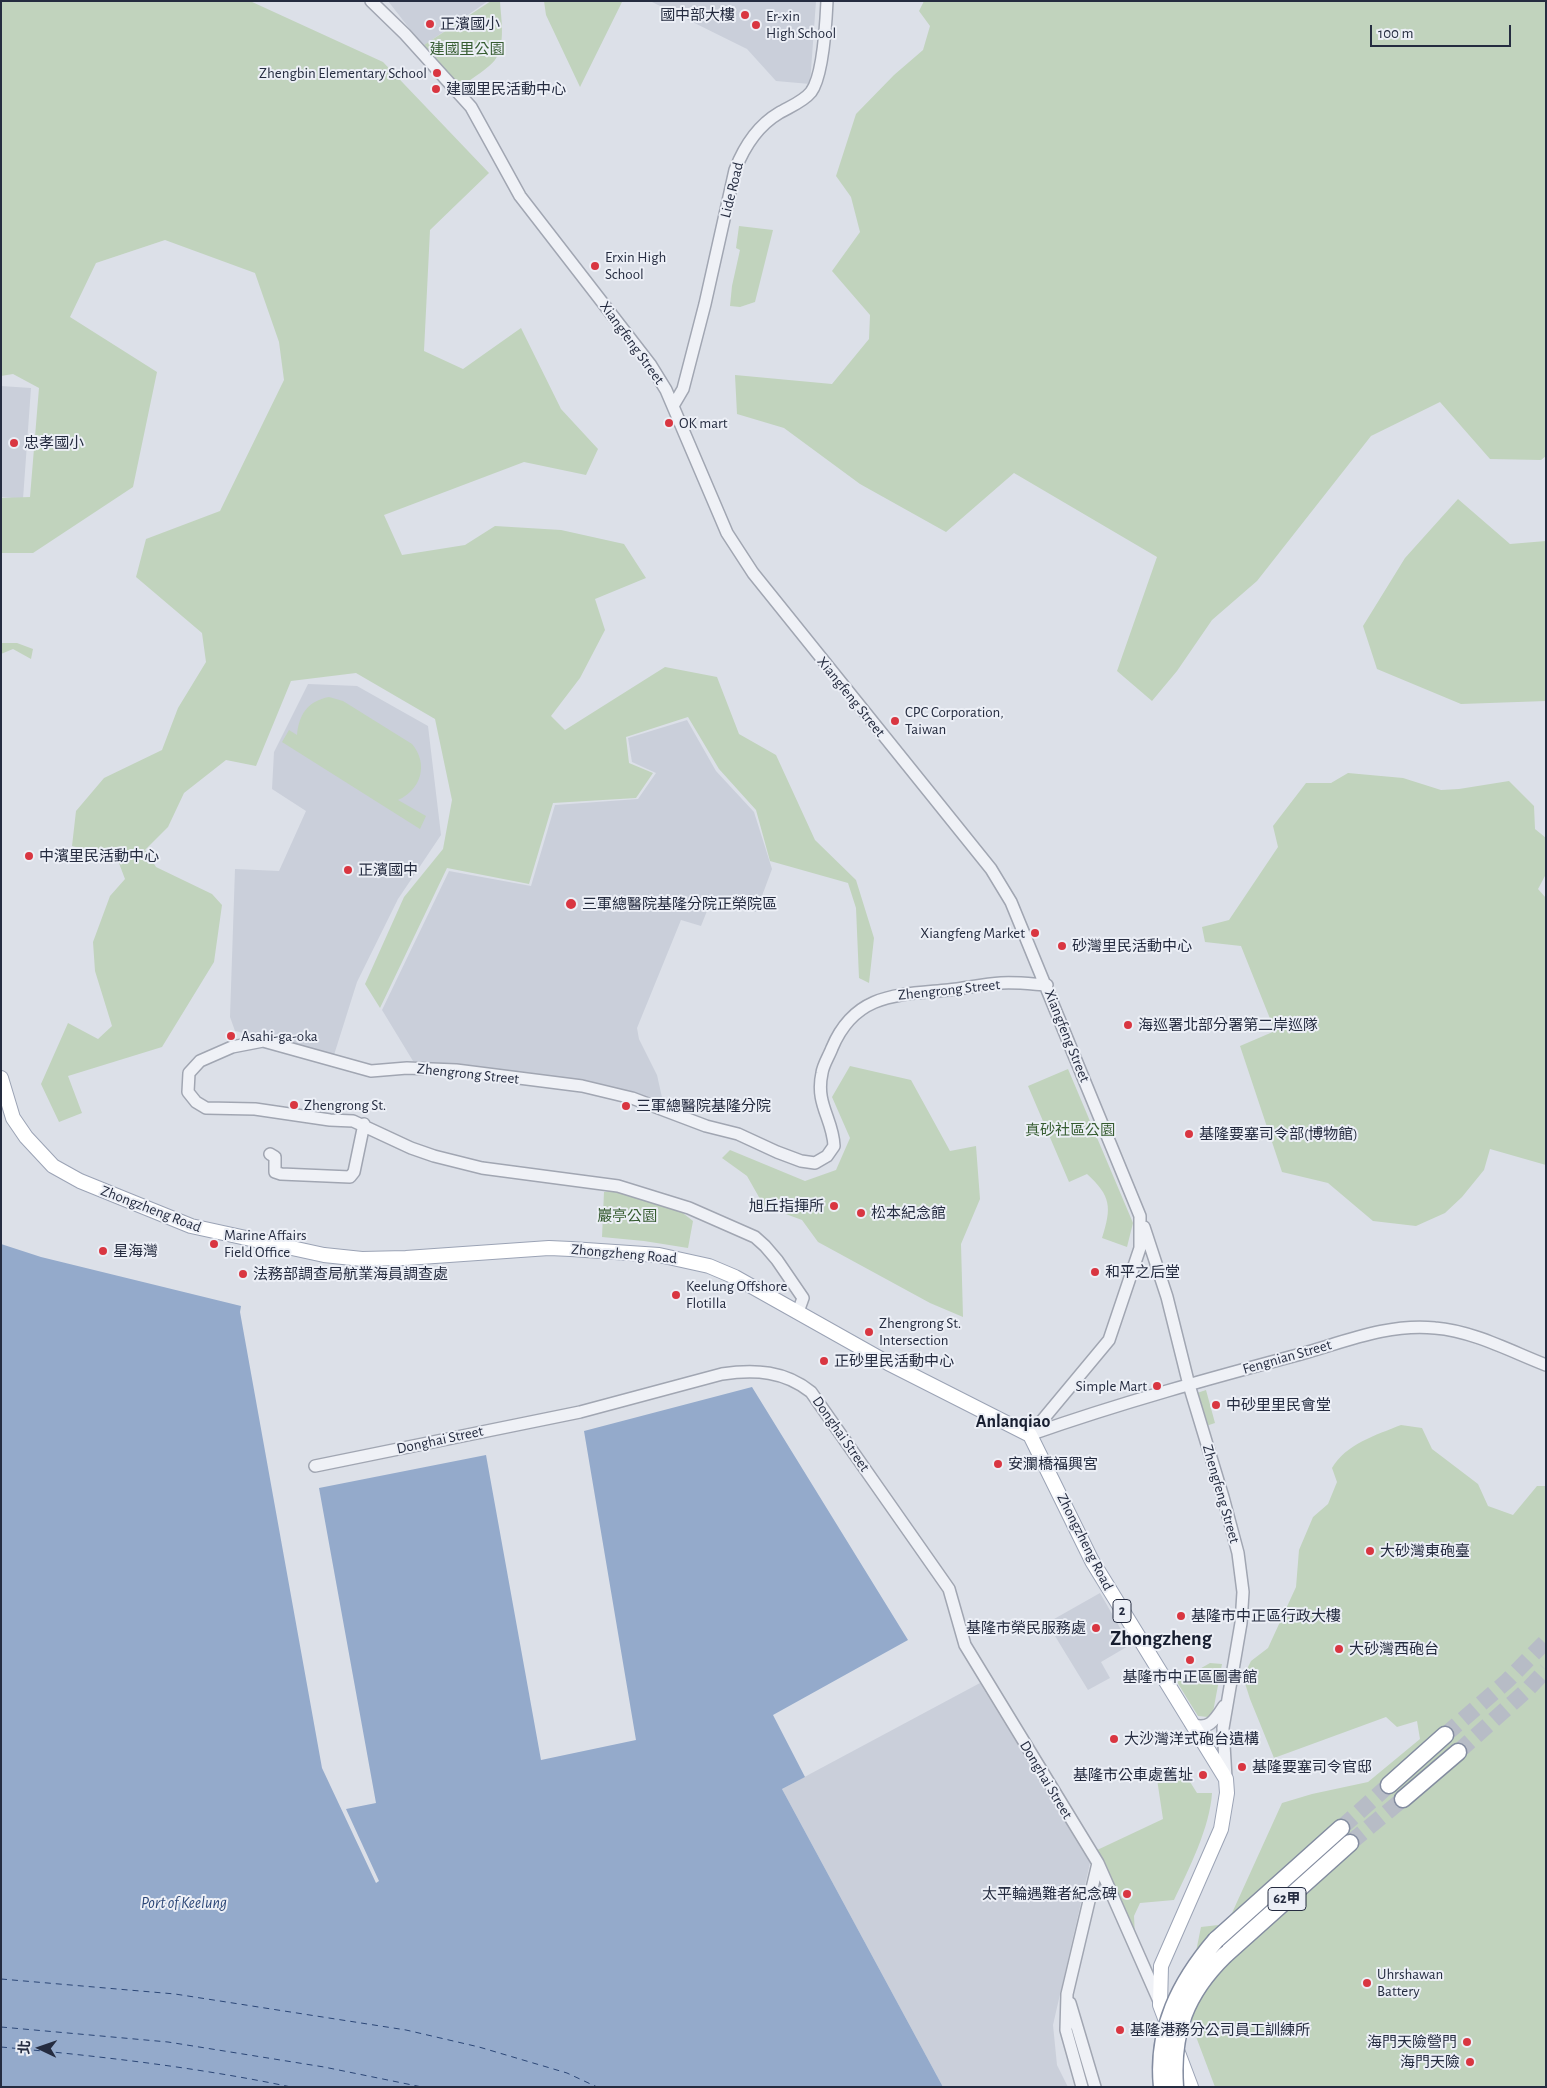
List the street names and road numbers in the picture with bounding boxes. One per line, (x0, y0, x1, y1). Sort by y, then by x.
street label: Lide Road (716, 160, 748, 220)
street label: Xiangfeng Street (596, 298, 668, 388)
street label: Xiangfeng Street (813, 653, 889, 741)
street label: Zhengrong Street (897, 976, 1001, 1004)
street label: Xiangfeng Street (1040, 987, 1094, 1085)
street label: Zhengrong Street (416, 1060, 520, 1088)
street label: Zhongzheng Road (98, 1182, 204, 1236)
street label: Zhongzheng Road (570, 1240, 678, 1268)
street label: Fengnian Street (1240, 1336, 1334, 1378)
street label: Donghai Street (808, 1393, 874, 1475)
street label: Donghai Street (395, 1422, 485, 1458)
street label: Zhengfeng Street (1198, 1443, 1244, 1545)
street label: Zhongzheng Road (1053, 1491, 1117, 1593)
road number: 2 (1113, 1600, 1131, 1622)
street label: Donghai Street (1016, 1738, 1076, 1822)
road number: 62甲 (1268, 1888, 1306, 1910)

